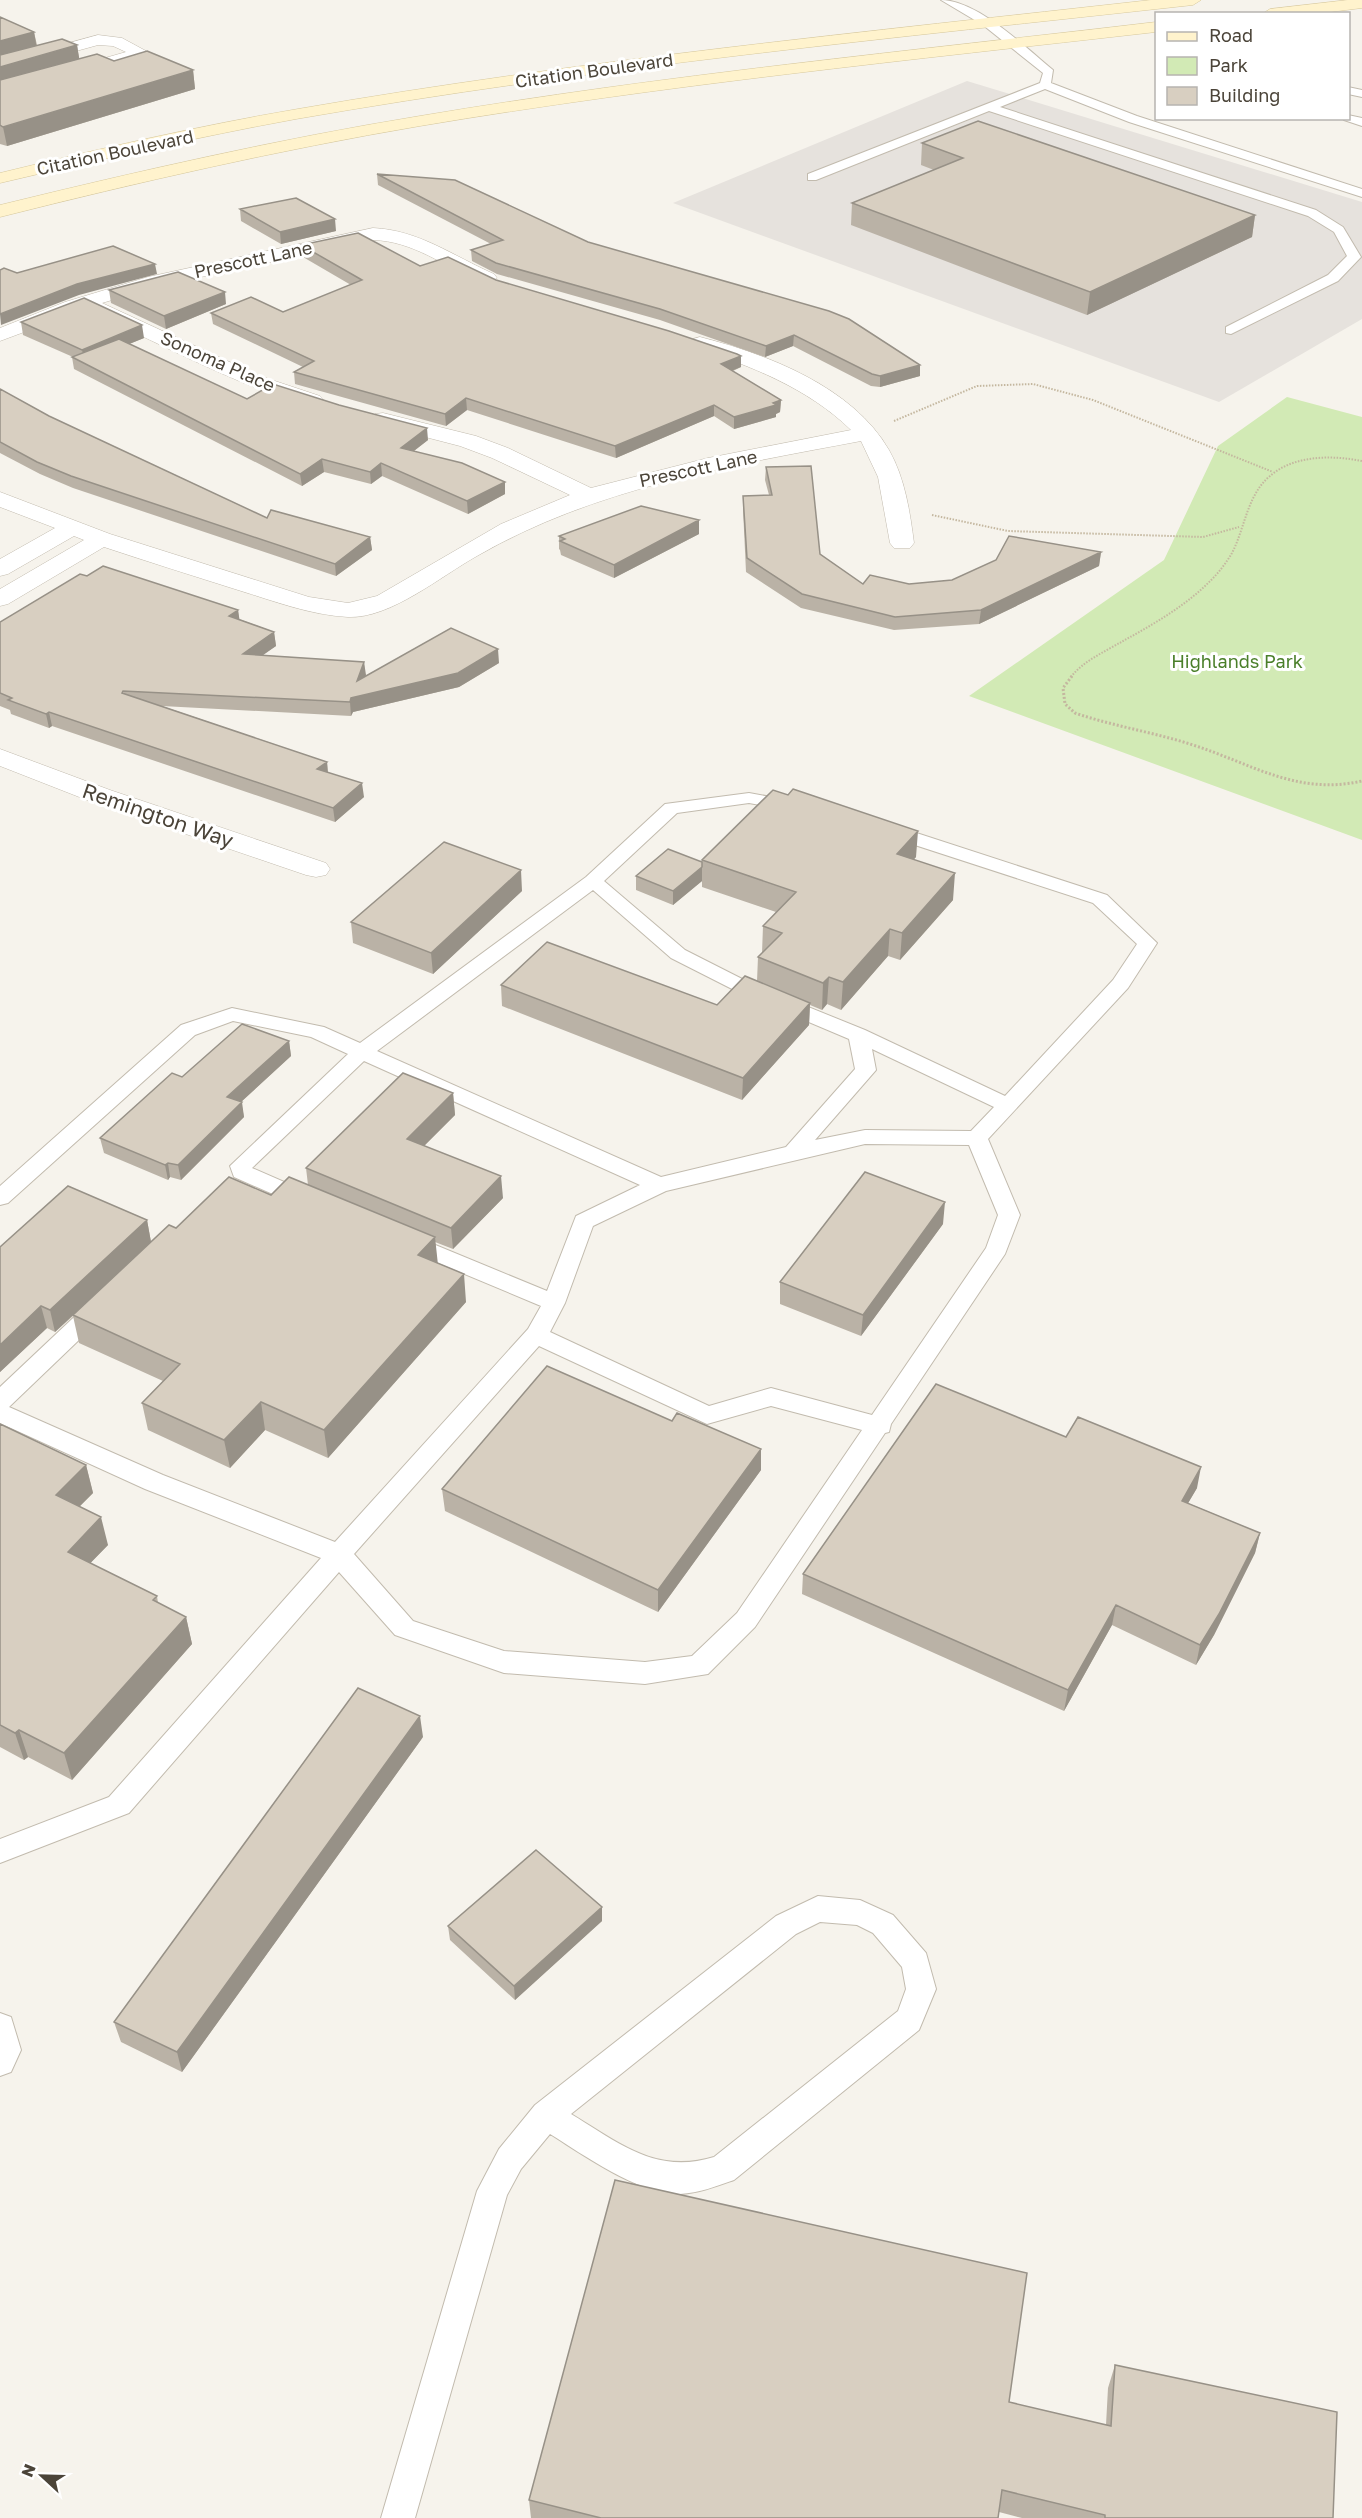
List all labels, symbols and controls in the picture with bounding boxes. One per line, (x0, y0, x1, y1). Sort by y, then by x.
legend (1155, 12, 1350, 120)
text: Road (1209, 24, 1253, 46)
street label: Citation Boulevard (513, 48, 675, 92)
text: Park (1209, 54, 1248, 76)
text: Building (1209, 84, 1280, 106)
street label: Citation Boulevard (35, 125, 195, 179)
street label: Prescott Lane (192, 236, 314, 282)
street label: Sonoma Place (157, 326, 279, 396)
street label: Prescott Lane (637, 445, 759, 491)
park label: Highlands Park (1171, 650, 1303, 672)
street label: Remington Way (79, 777, 237, 853)
north arrow (12, 2446, 72, 2506)
text: N (17, 2461, 40, 2480)

